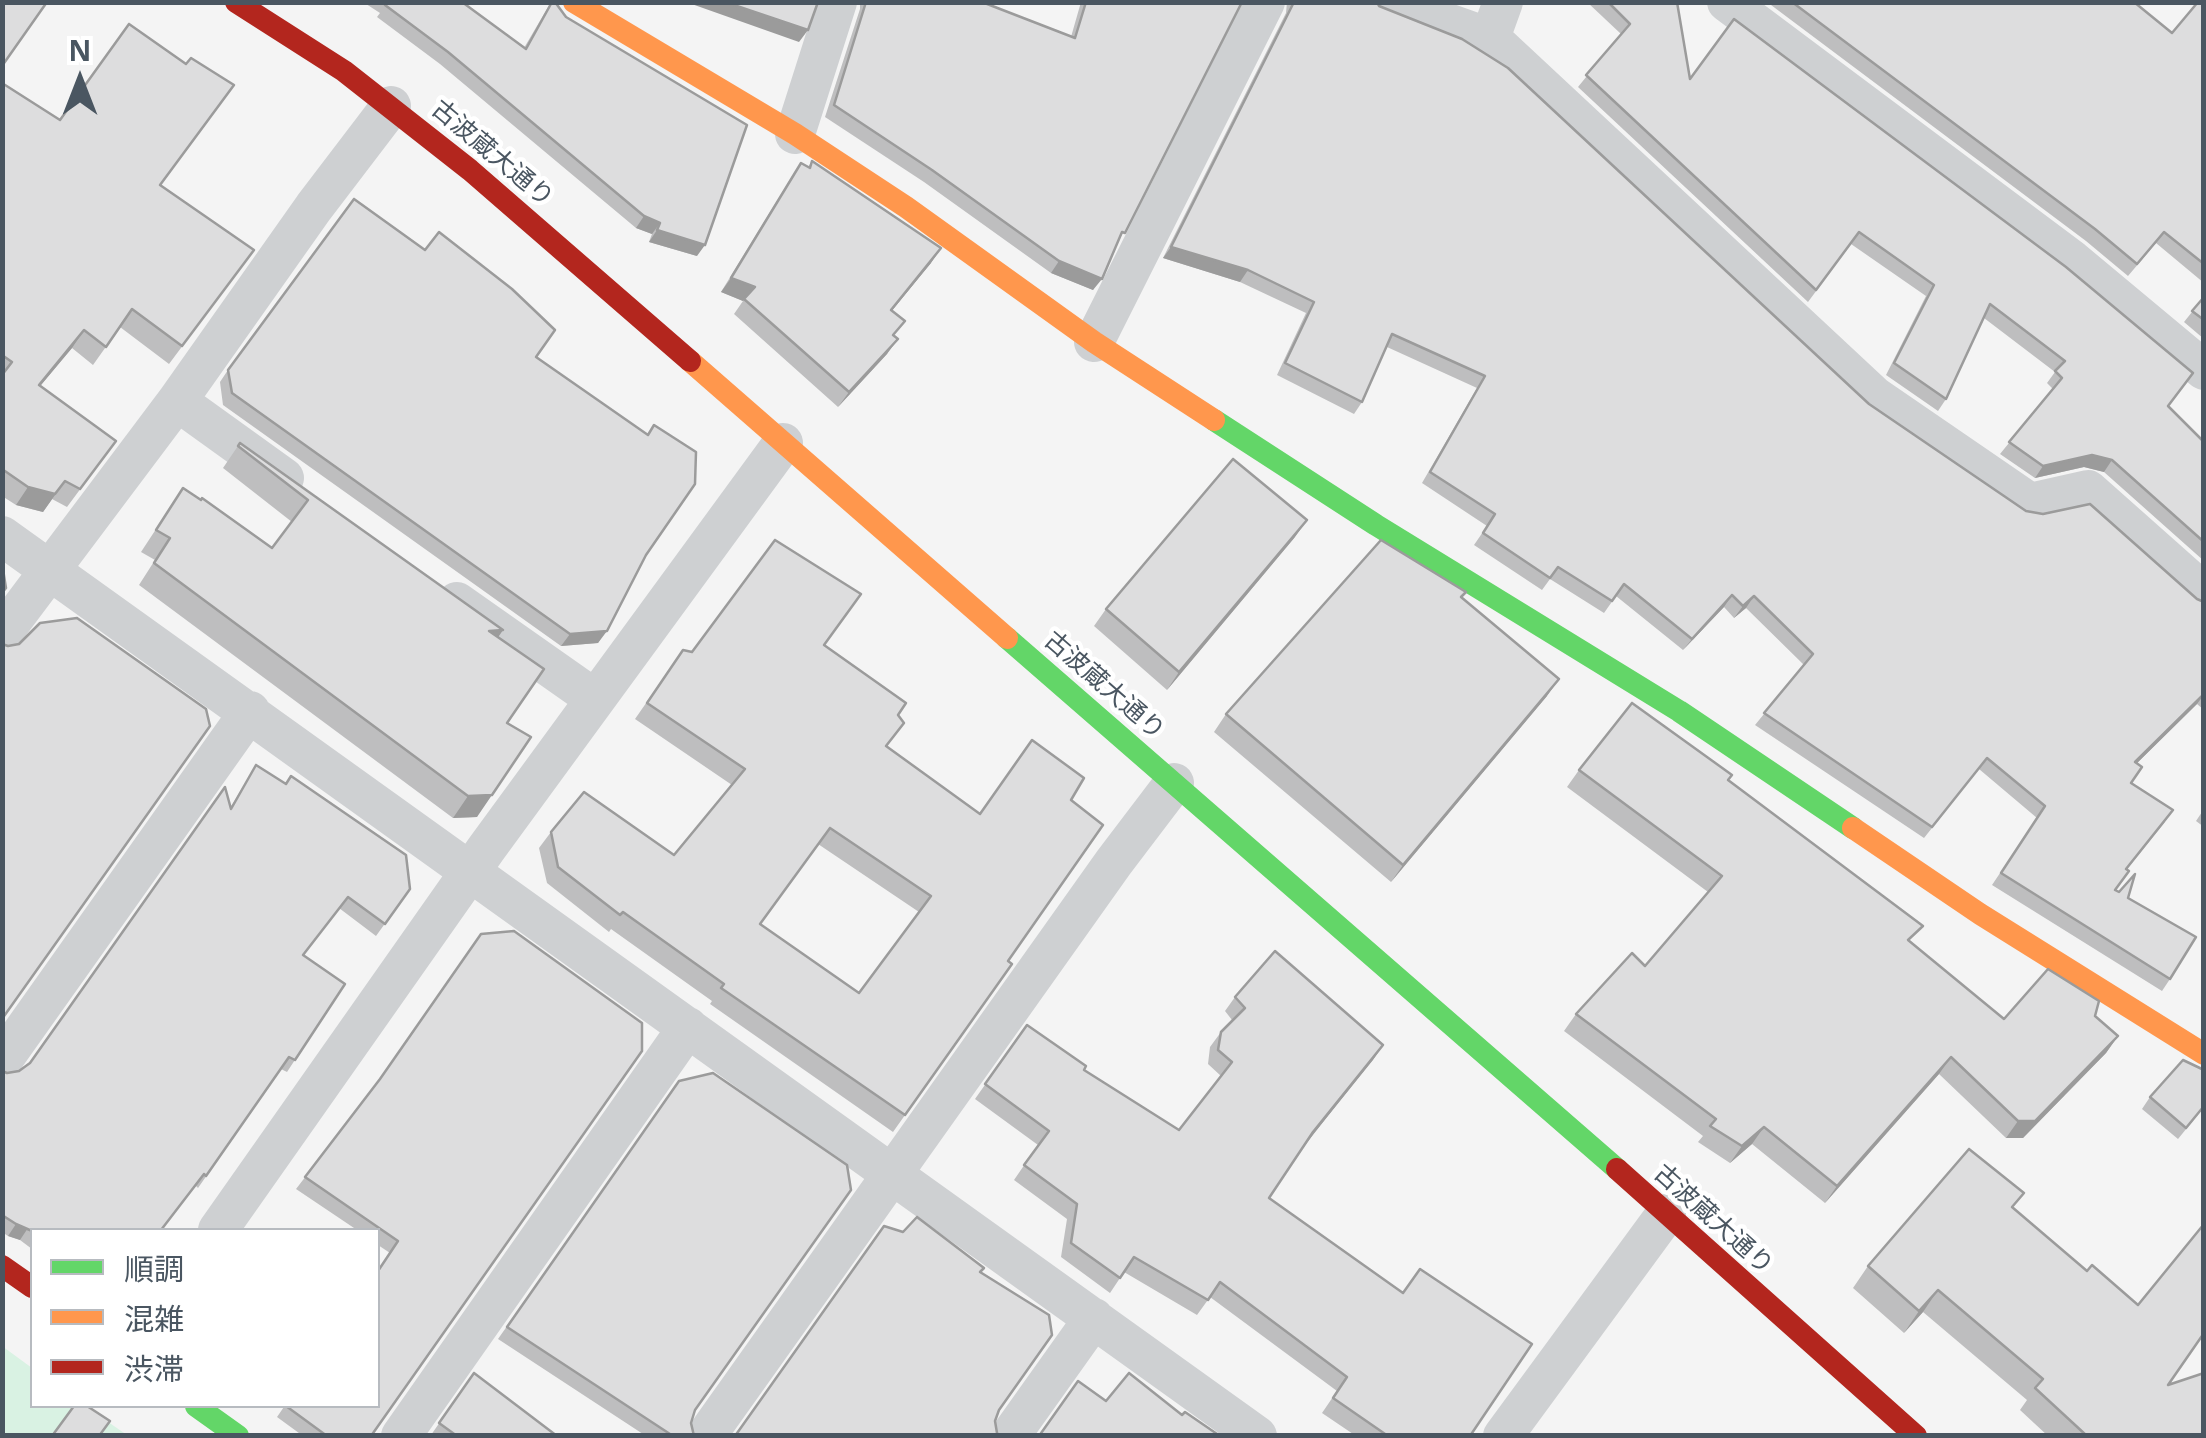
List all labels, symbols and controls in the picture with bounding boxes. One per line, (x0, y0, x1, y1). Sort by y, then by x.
north arrow (30, 30, 130, 130)
text: N (69, 31, 91, 69)
street label: 古波蔵大通り (425, 94, 559, 214)
street label: 古波蔵大通り (1038, 625, 1170, 747)
street label: 古波蔵大通り (1647, 1159, 1779, 1281)
legend (30, 1228, 380, 1408)
text: 順調 (124, 1248, 184, 1289)
text: 混雑 (124, 1298, 184, 1339)
text: 渋滞 (124, 1348, 184, 1389)

